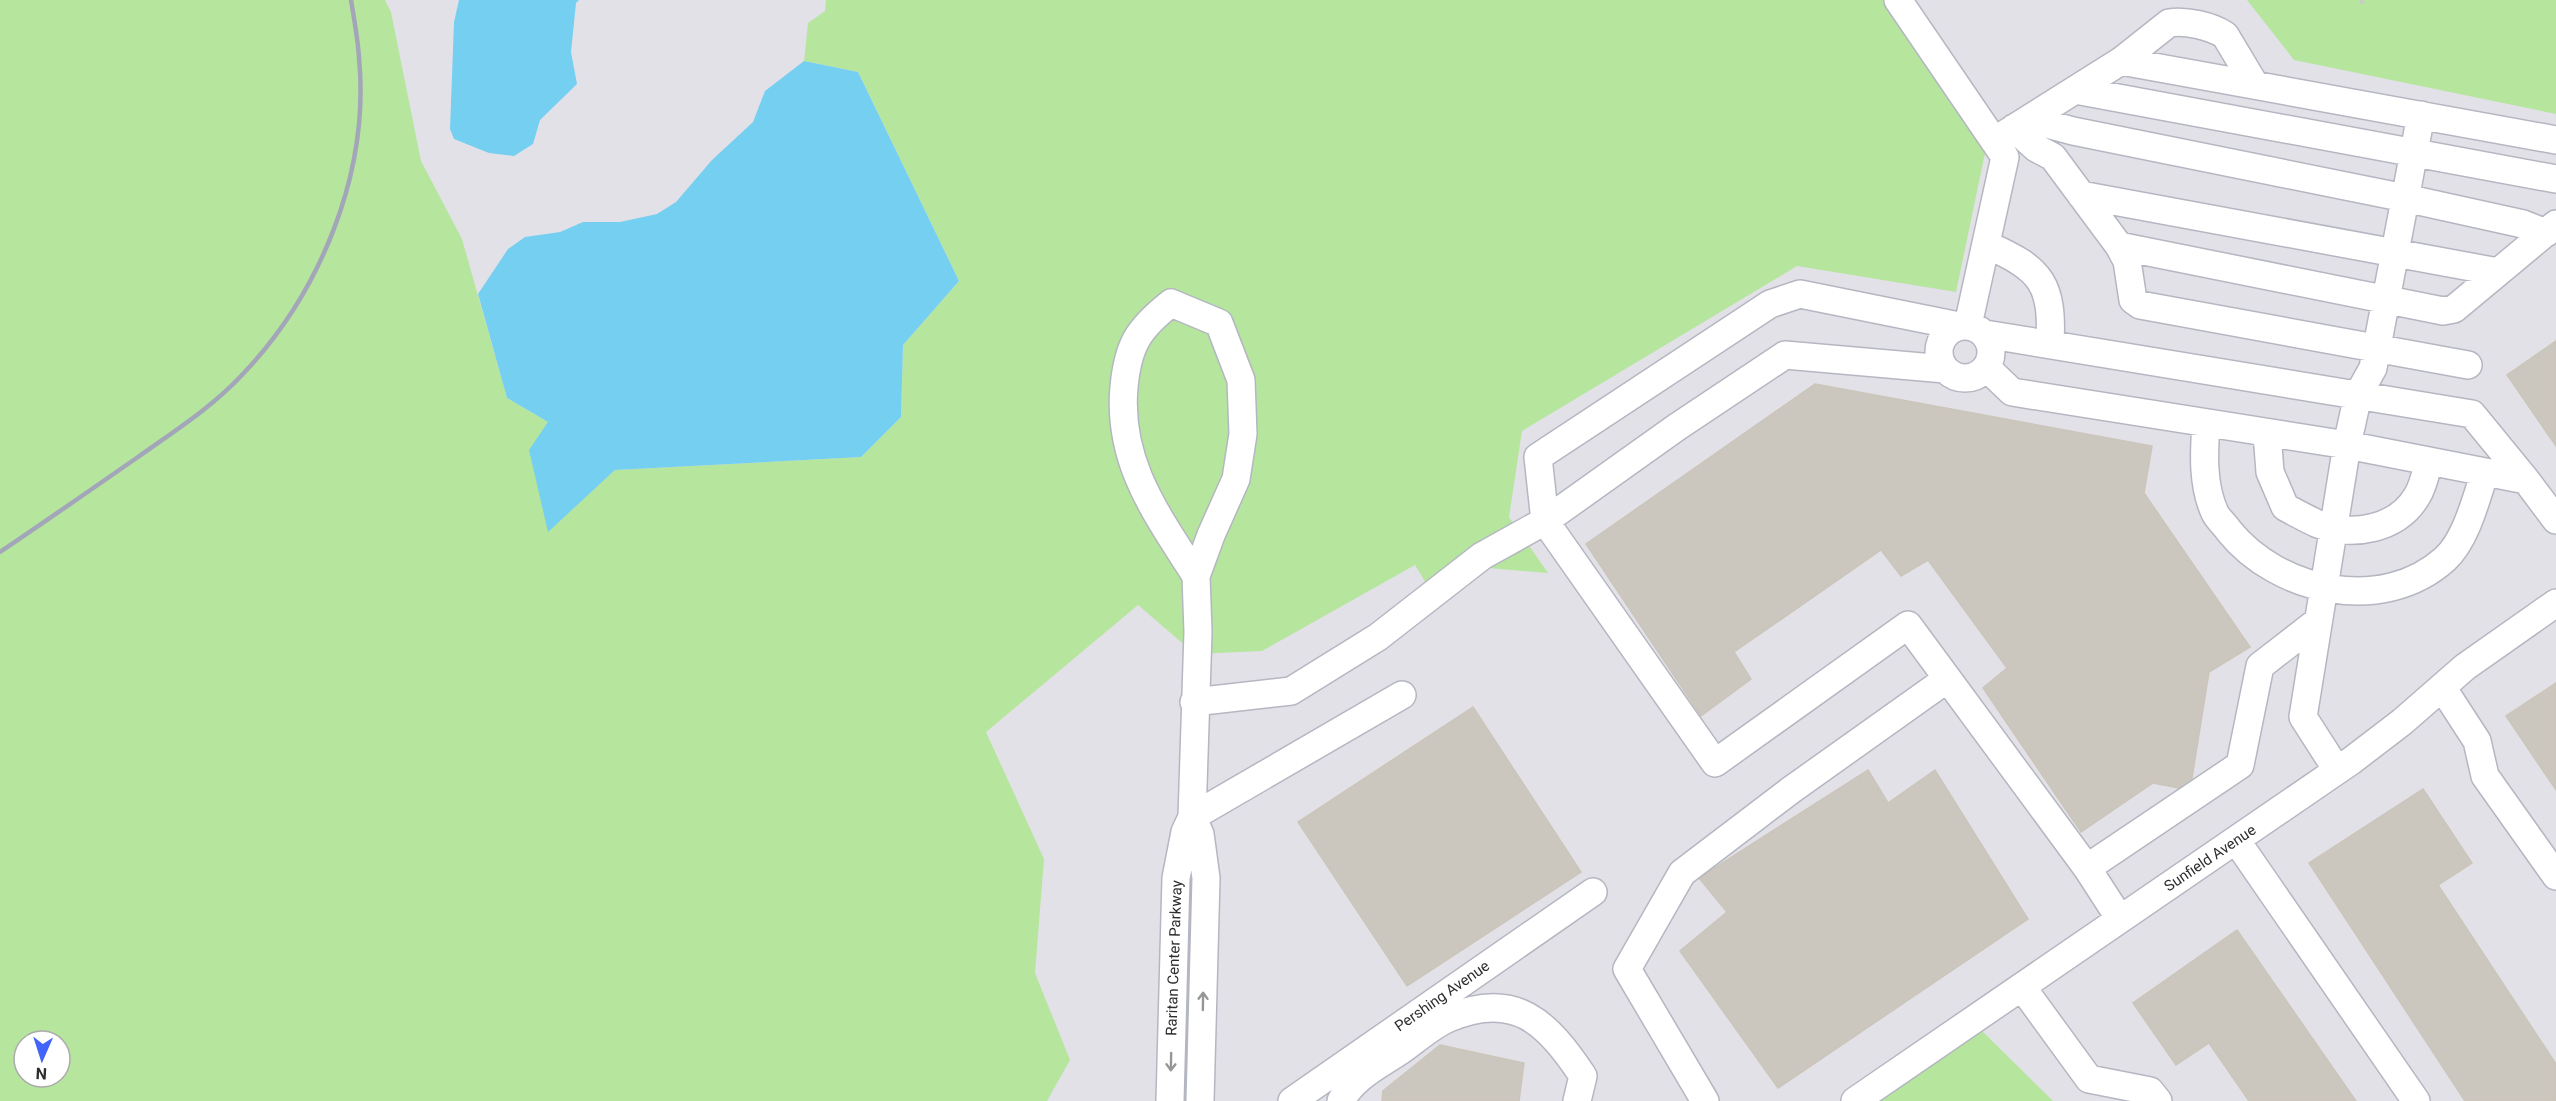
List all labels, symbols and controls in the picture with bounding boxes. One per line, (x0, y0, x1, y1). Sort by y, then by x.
street label: Sunfield Avenue (2161, 821, 2259, 895)
street label: Raritan Center Parkway (1162, 880, 1186, 1036)
street label: Pershing Avenue (1391, 957, 1493, 1035)
one-way arrow (1197, 991, 1209, 1011)
north arrow (12, 1029, 72, 1089)
one-way arrow (1166, 1051, 1177, 1071)
text: N (35, 1064, 47, 1083)

